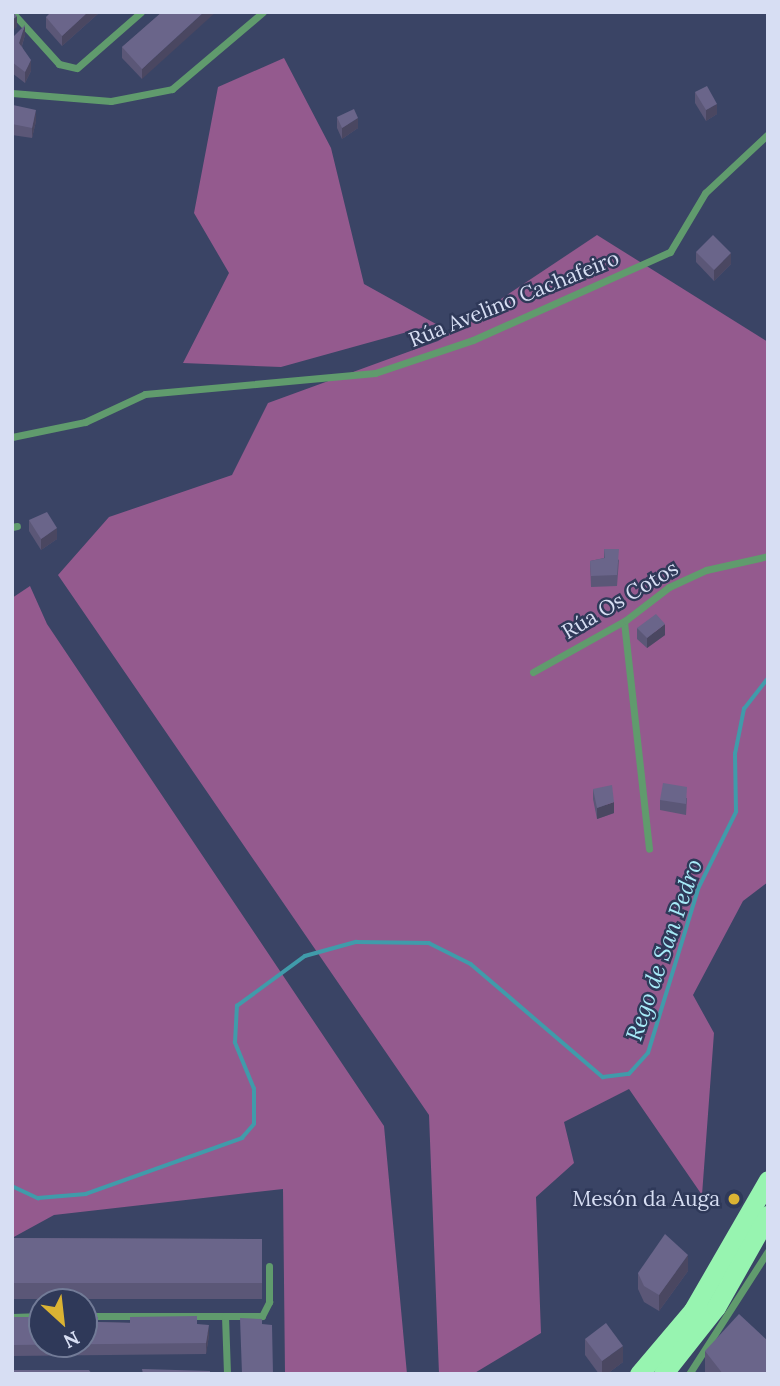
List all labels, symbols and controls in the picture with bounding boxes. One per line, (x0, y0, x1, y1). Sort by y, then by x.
street label: Rúa Avelino Cachafeiro (405, 245, 623, 353)
street label: Rúa Os Cotos (557, 555, 683, 645)
water label: Rego de San Pedro (620, 856, 708, 1044)
place label: Mesón da Auga (572, 1186, 720, 1212)
marker: Mesón da Auga (726, 1191, 742, 1207)
north arrow (28, 1288, 98, 1358)
text: N (60, 1326, 84, 1354)

